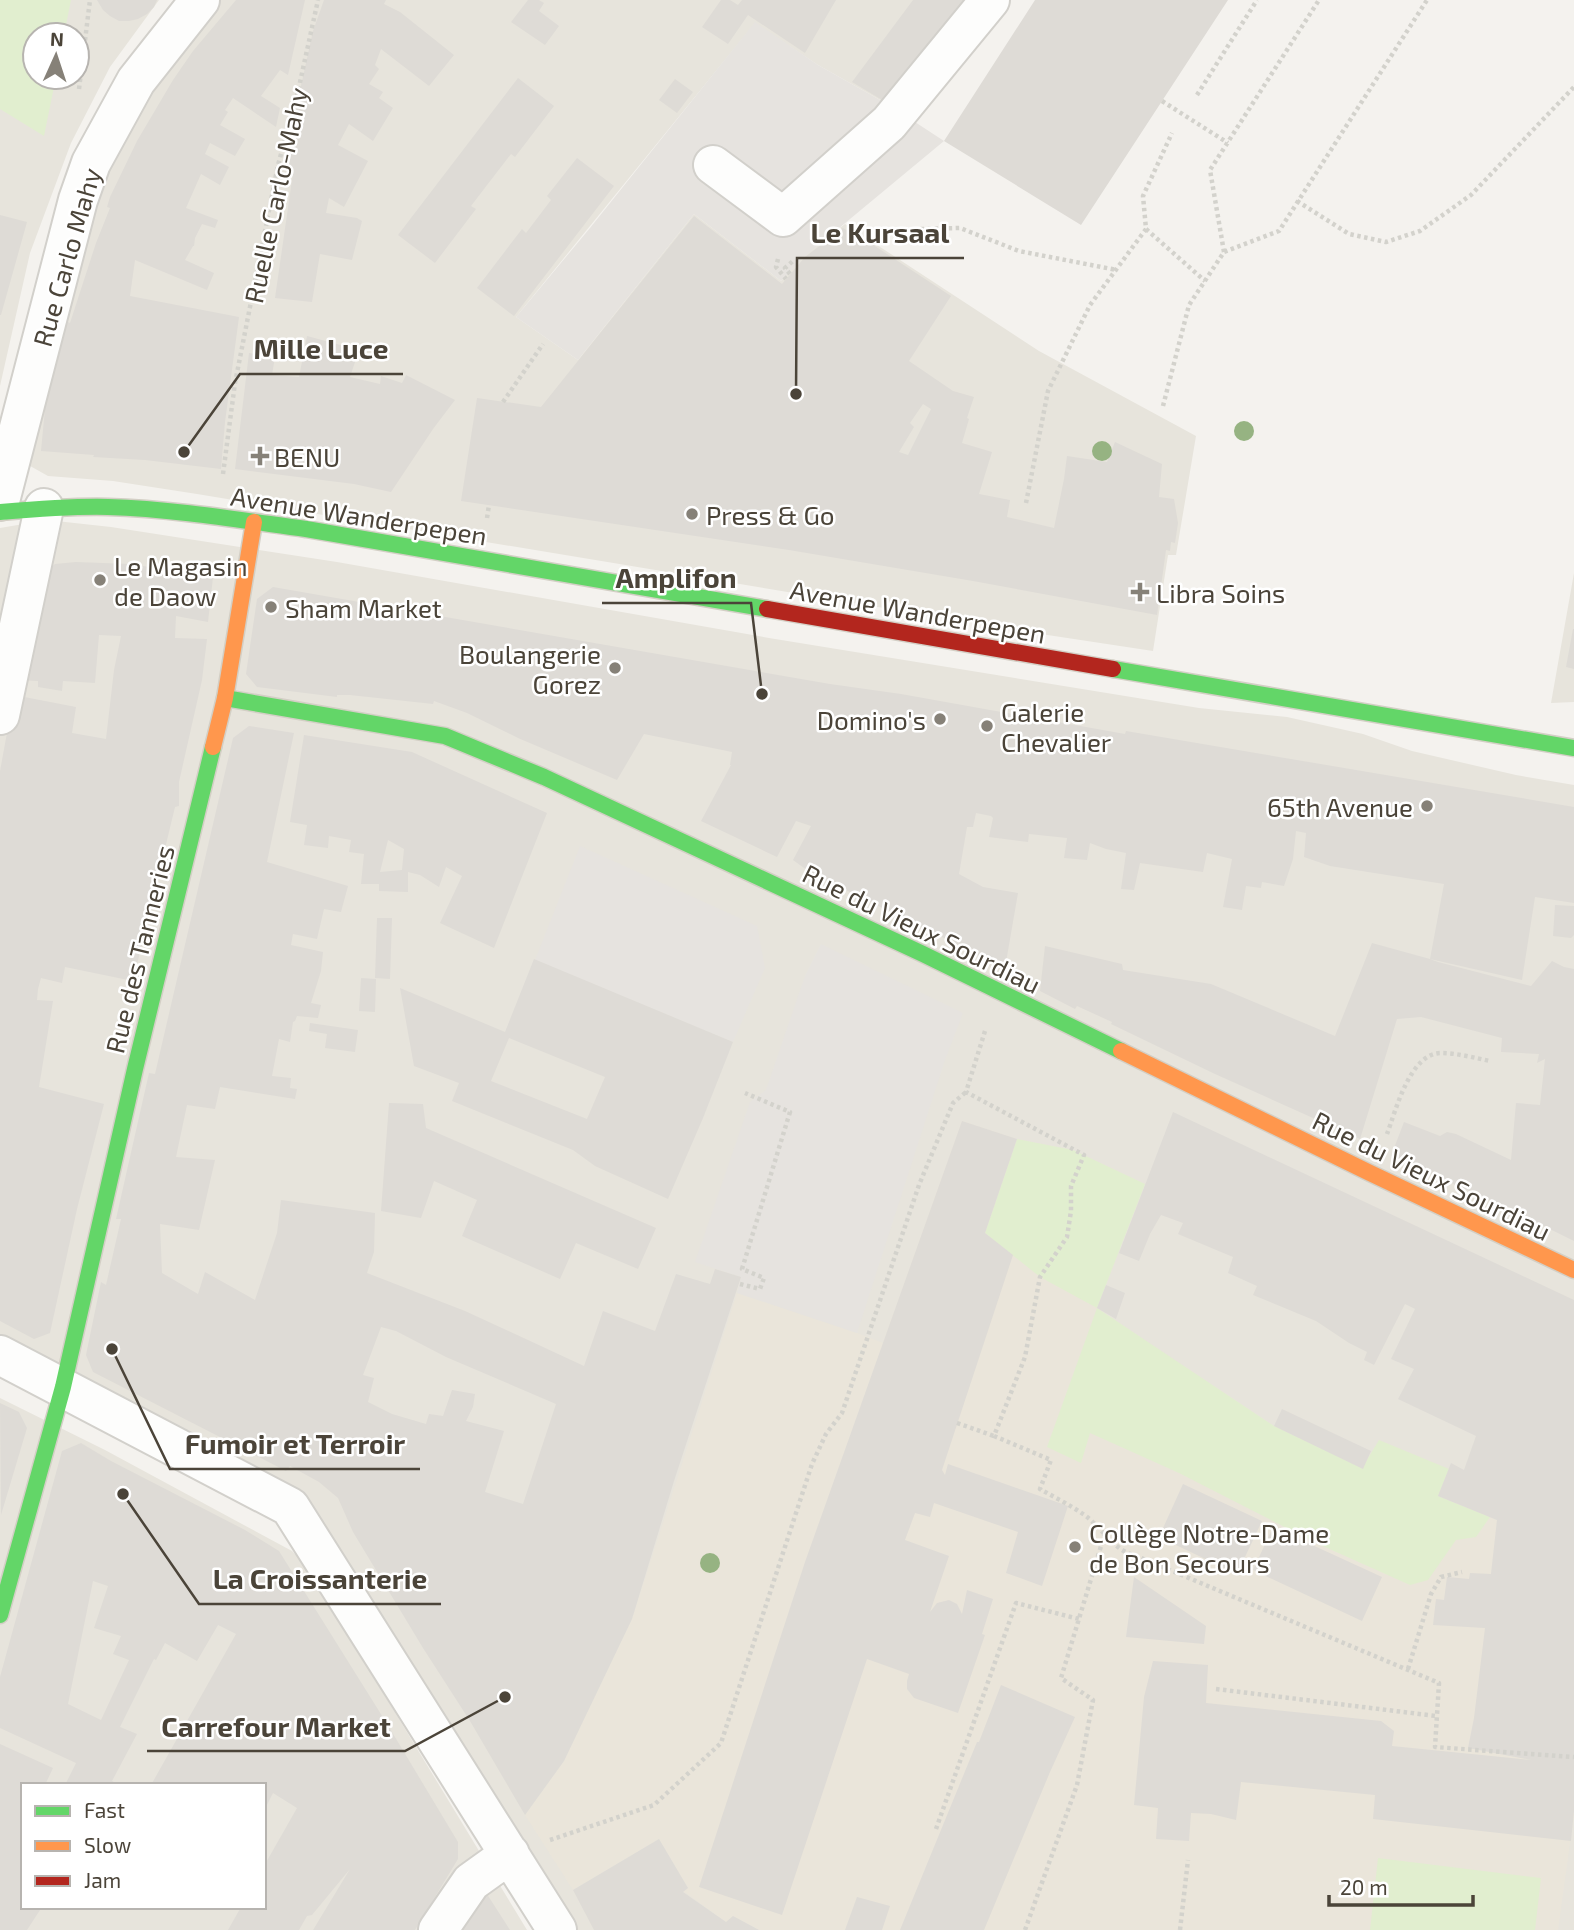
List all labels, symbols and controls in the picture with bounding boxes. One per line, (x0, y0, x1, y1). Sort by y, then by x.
north arrow (21, 21, 91, 91)
text: N (49, 27, 64, 50)
street label: Ruelle Carlo-Mahy (237, 84, 313, 306)
street label: Rue Carlo Mahy (26, 164, 106, 350)
callout: Le Kursaal (797, 209, 964, 258)
text: Le Kursaal (811, 215, 950, 249)
callout: Mille Luce (240, 325, 403, 374)
text: Mille Luce (253, 331, 389, 365)
place label: BENU (274, 441, 340, 472)
marker: BENU (252, 448, 268, 464)
street label: Avenue Wanderpepen (229, 479, 489, 551)
place label: Press & Go (706, 499, 835, 530)
marker: Press & Go (684, 506, 700, 522)
place label: Le Magasin de Daow (114, 550, 248, 611)
callout: Amplifon (602, 554, 751, 603)
text: Amplifon (615, 560, 737, 594)
marker: Le Magasin de Daow (92, 572, 108, 588)
street label: Avenue Wanderpepen (788, 573, 1048, 649)
place label: Libra Soins (1156, 577, 1285, 608)
marker: Libra Soins (1130, 582, 1150, 602)
place label: Sham Market (285, 592, 442, 623)
marker: Sham Market (263, 599, 279, 615)
place label: Boulangerie Gorez (459, 638, 601, 699)
marker: Boulangerie Gorez (607, 660, 623, 676)
place label: Galerie Chevalier (1001, 696, 1111, 757)
place label: Domino's (817, 704, 926, 735)
marker: Domino's (932, 711, 948, 727)
marker: Galerie Chevalier (979, 718, 995, 734)
place label: 65th Avenue (1267, 791, 1413, 822)
marker: 65th Avenue (1419, 798, 1435, 814)
street label: Rue des Tanneries (98, 842, 180, 1056)
street label: Rue du Vieux Sourdiau (798, 857, 1046, 999)
street label: Rue du Vieux Sourdiau (1308, 1104, 1556, 1246)
callout: Fumoir et Terroir (170, 1420, 420, 1469)
text: Fumoir et Terroir (185, 1426, 405, 1460)
place label: Collège Notre-Dame de Bon Secours (1089, 1517, 1329, 1578)
marker: Collège Notre-Dame de Bon Secours (1067, 1539, 1083, 1555)
callout: La Croissanterie (199, 1555, 441, 1604)
text: La Croissanterie (213, 1561, 427, 1595)
callout: Carrefour Market (147, 1702, 405, 1751)
text: Carrefour Market (161, 1709, 391, 1743)
legend (21, 1783, 266, 1909)
text: Fast (84, 1797, 125, 1822)
text: Slow (84, 1832, 131, 1857)
scale bar (1329, 1864, 1472, 1908)
text: Jam (84, 1867, 121, 1892)
text: 20 m (1340, 1874, 1388, 1899)

